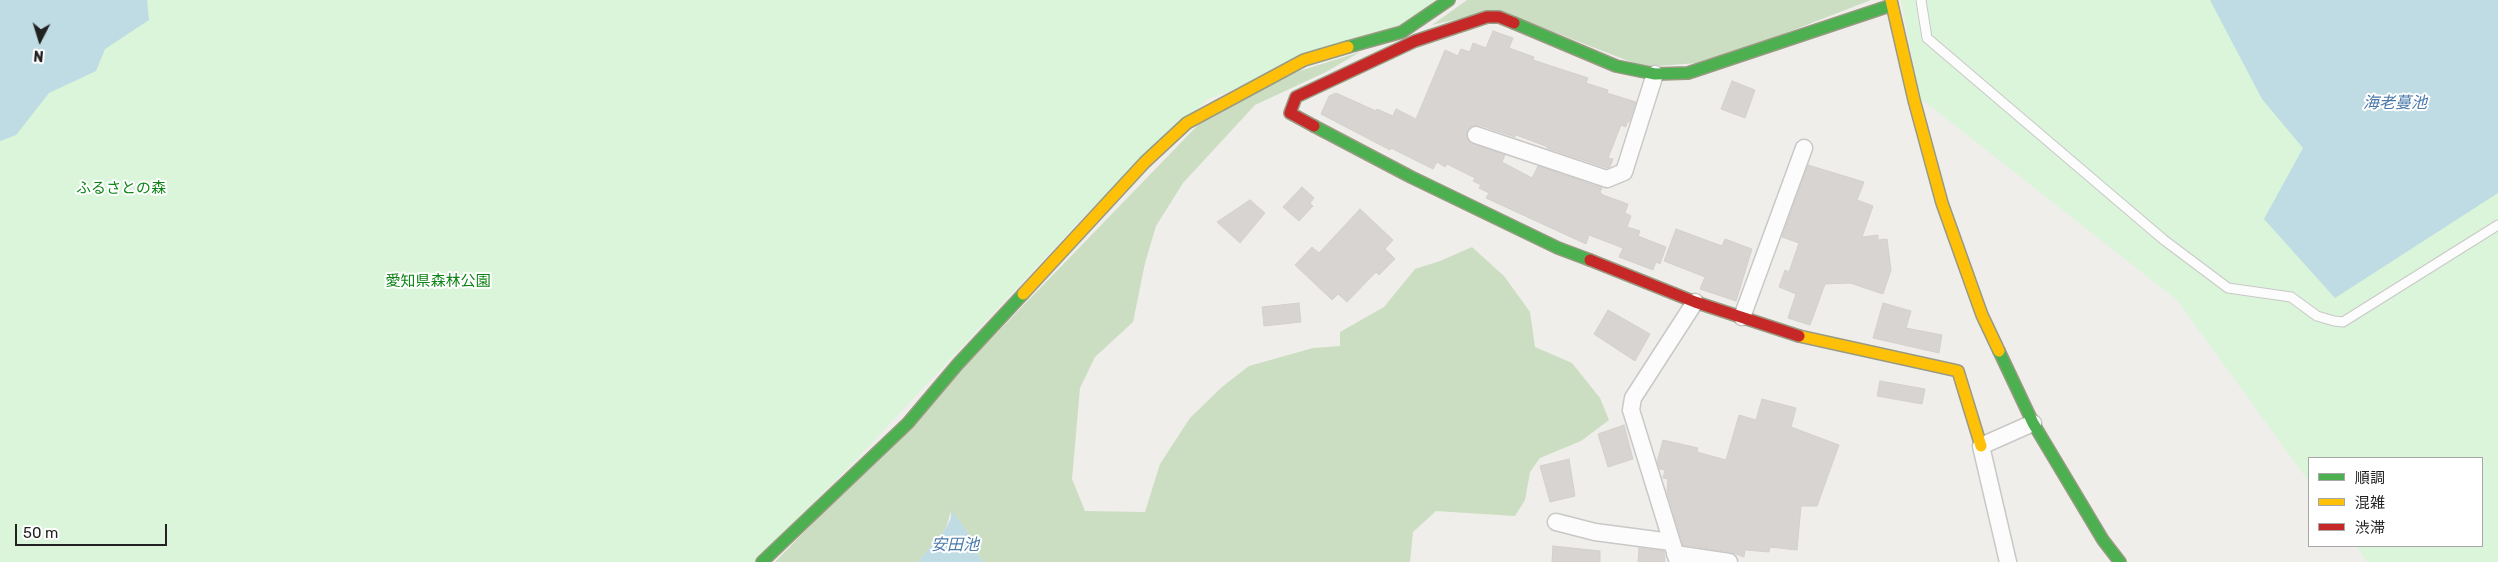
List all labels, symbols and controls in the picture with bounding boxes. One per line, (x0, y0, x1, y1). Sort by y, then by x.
north arrow (15, 15, 65, 65)
text: N (33, 47, 44, 64)
water label: 海老蔓池 (2363, 93, 2427, 113)
park label: ふるさとの森 (76, 180, 166, 198)
park label: 愛知県森林公園 (386, 273, 490, 291)
legend (2308, 457, 2483, 547)
text: 順調 (2355, 469, 2385, 487)
text: 混雑 (2355, 494, 2385, 512)
scale bar (18, 514, 170, 546)
text: 渋滞 (2355, 519, 2385, 537)
text: 50 m (23, 524, 58, 542)
water label: 安田池 (931, 535, 979, 555)

